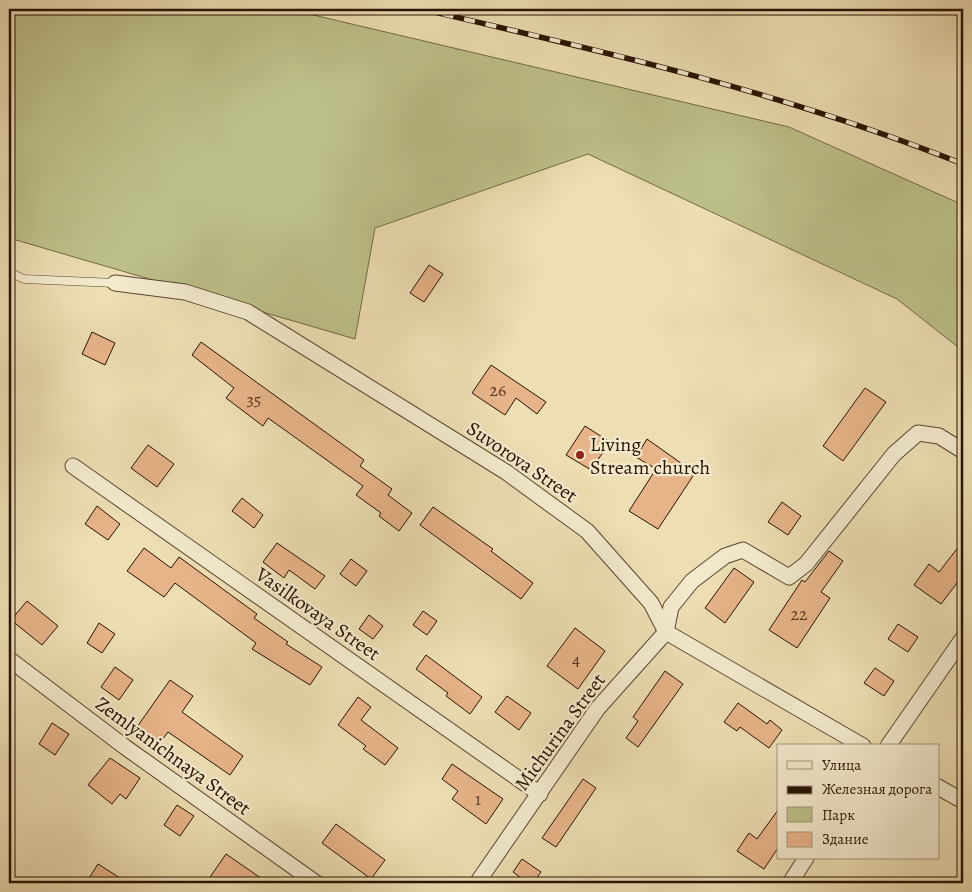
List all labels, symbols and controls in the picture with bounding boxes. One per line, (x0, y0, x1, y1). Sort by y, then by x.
house number: 26 (490, 378, 506, 402)
house number: 35 (246, 387, 262, 411)
street label: Suvorova Street (461, 415, 583, 509)
place label: Living Stream church (590, 431, 710, 481)
marker: Living Stream church (574, 449, 586, 461)
street label: Vasilkovaya Street (250, 560, 386, 667)
house number: 22 (790, 602, 808, 626)
house number: 4 (572, 647, 580, 671)
street label: Michurina Street (508, 667, 612, 796)
street label: Zemlyanichnaya Street (90, 690, 257, 822)
legend (777, 744, 940, 860)
text: Улица (822, 755, 861, 775)
text: Железная дорога (822, 779, 932, 799)
house number: 1 (475, 787, 481, 811)
text: Парк (822, 805, 855, 825)
text: Здание (822, 829, 869, 849)

